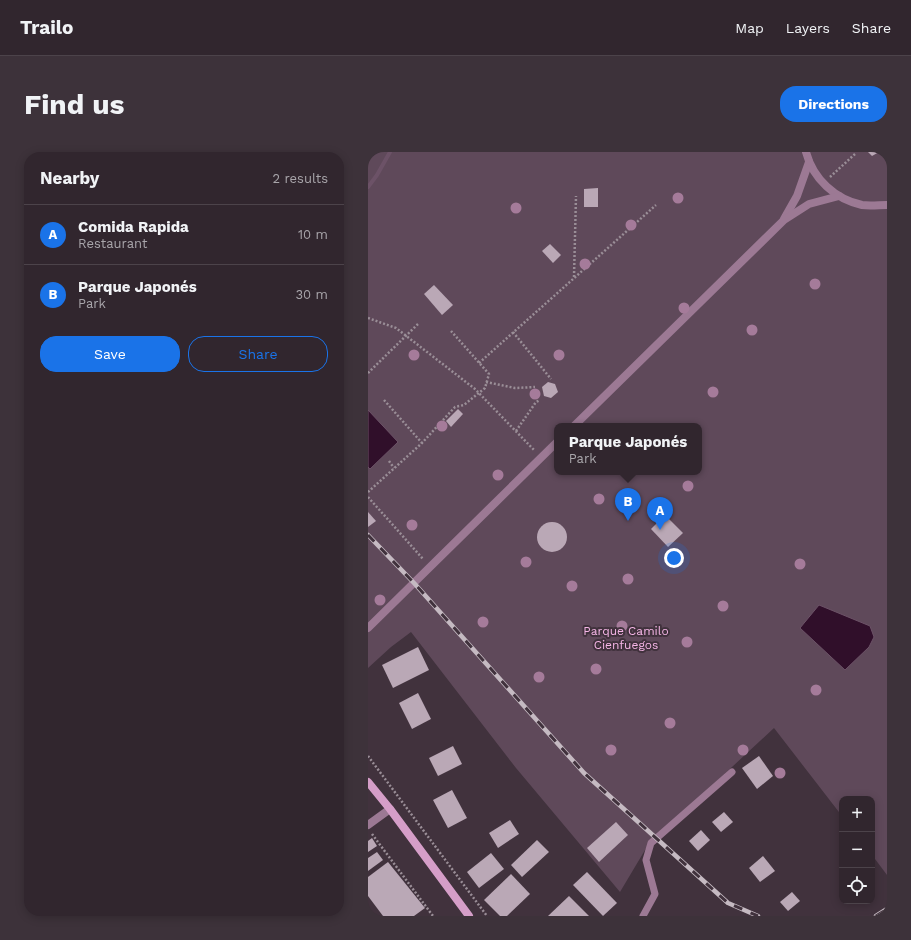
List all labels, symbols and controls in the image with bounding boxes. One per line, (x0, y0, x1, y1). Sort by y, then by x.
text: Trailo (20, 16, 73, 39)
text: Map (735, 20, 764, 36)
text: Layers (786, 20, 830, 36)
text: Share (852, 20, 891, 36)
button: Directions (780, 86, 887, 122)
text: Find us (24, 88, 124, 121)
text: Nearby (40, 168, 99, 188)
text: 2 results (273, 171, 328, 186)
text: Comida Rapida (78, 218, 189, 236)
text: A (49, 227, 57, 242)
text: 10 m (298, 227, 328, 242)
text: Restaurant (78, 236, 148, 251)
text: Parque Japonés (78, 278, 197, 296)
text: B (49, 287, 57, 302)
text: 30 m (296, 287, 328, 302)
text: Park (78, 296, 106, 311)
button: Save (40, 336, 180, 372)
button: Share (188, 336, 328, 372)
popup (554, 423, 702, 475)
text: Parque Japonés (569, 433, 687, 451)
text: Park (569, 451, 597, 466)
pin: B (615, 488, 641, 521)
pin: A (647, 497, 673, 530)
your location (664, 548, 684, 568)
park label: Parque Camilo Cienfuegos (583, 624, 669, 652)
map controls (839, 796, 875, 904)
button: + (839, 796, 875, 832)
button: − (839, 832, 875, 868)
button: locate (839, 868, 875, 904)

